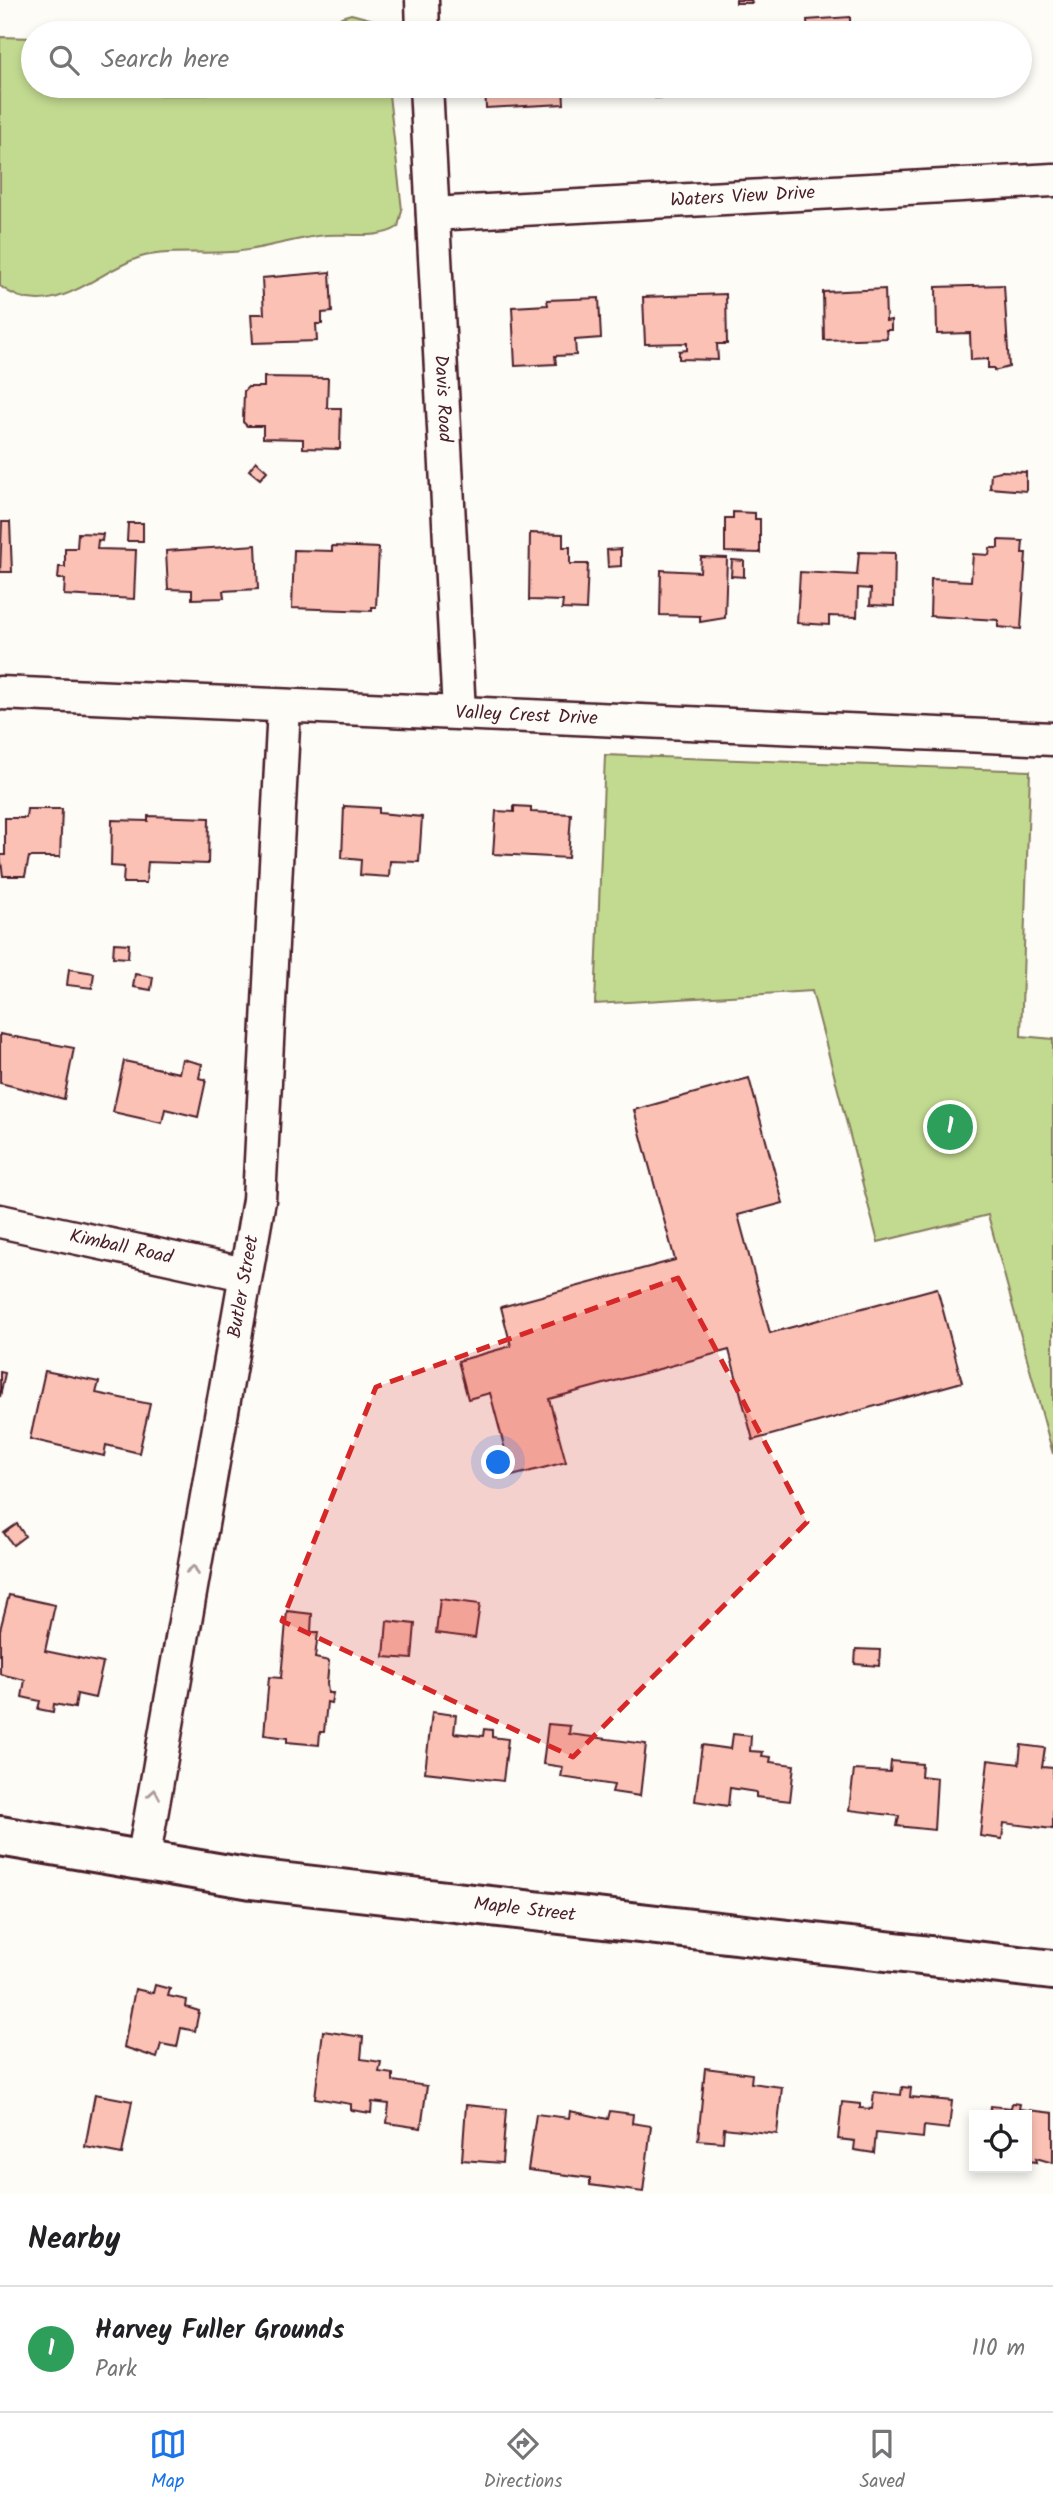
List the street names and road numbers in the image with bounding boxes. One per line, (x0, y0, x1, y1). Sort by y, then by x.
street label: Waters View Drive (669, 178, 816, 216)
street label: Davis Road (425, 354, 460, 444)
street label: Valley Crest Drive (455, 698, 599, 734)
street label: Kimball Road (67, 1222, 176, 1273)
street label: Butler Street (220, 1232, 268, 1341)
street label: Maple Street (472, 1889, 578, 1931)

